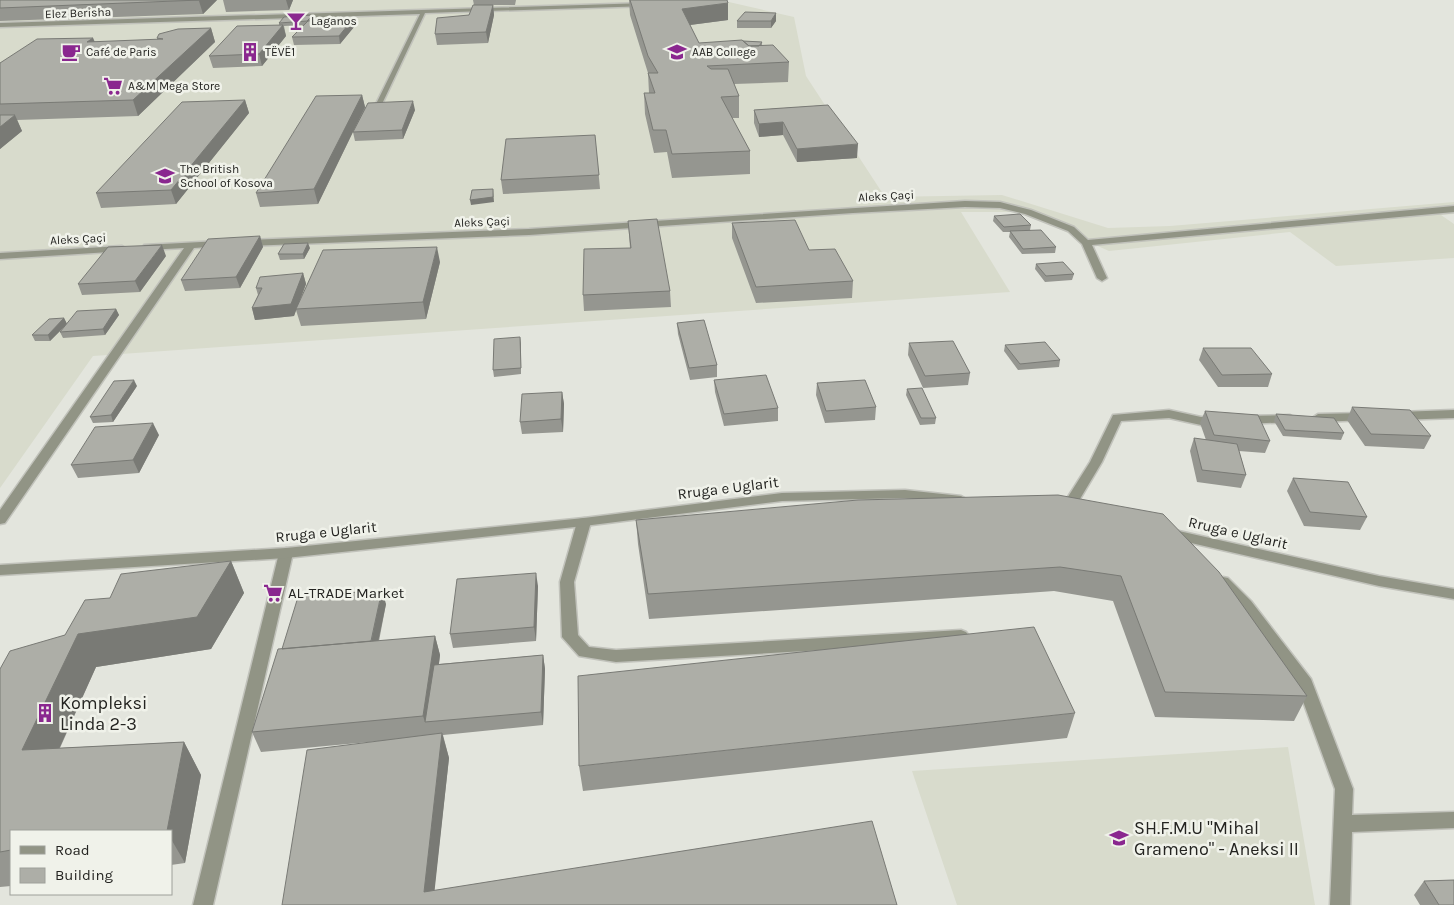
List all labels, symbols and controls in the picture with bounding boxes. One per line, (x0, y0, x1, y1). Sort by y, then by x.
street label: Elez Berisha (45, 5, 111, 21)
bar icon: Laganos (285, 10, 307, 32)
place label: Laganos (311, 14, 357, 28)
cafe icon: Café de Paris (60, 41, 82, 63)
building icon: TËVË1 (239, 41, 261, 63)
school or university icon: AAB College (666, 41, 688, 63)
place label: Café de Paris (86, 45, 157, 59)
place label: TËVË1 (265, 45, 295, 59)
place label: AAB College (692, 45, 756, 59)
supermarket icon: A&M Mega Store (102, 75, 124, 97)
place label: A&M Mega Store (128, 79, 220, 93)
place label: The British School of Kosova (180, 162, 273, 190)
school or university icon: The British School of Kosova (154, 165, 176, 187)
street label: Aleks Çaçi (858, 188, 914, 204)
street label: Aleks Çaçi (454, 214, 510, 230)
street label: Aleks Çaçi (50, 231, 106, 247)
street label: Rruga e Uglarit (677, 473, 780, 503)
street label: Rruga e Uglarit (1187, 513, 1290, 553)
street label: Rruga e Uglarit (275, 518, 378, 546)
supermarket icon: AL-TRADE Market (262, 582, 284, 604)
place label: AL-TRADE Market (288, 584, 405, 602)
place label: Kompleksi Linda 2-3 (60, 692, 147, 735)
building icon: Kompleksi Linda 2-3 (34, 702, 56, 724)
place label: SH.F.M.U "Mihal Grameno" - Aneksi II (1134, 817, 1299, 860)
school or university icon: SH.F.M.U "Mihal Grameno" - Aneksi II (1108, 827, 1130, 849)
legend (10, 830, 172, 895)
text: Road (55, 841, 90, 859)
text: Building (55, 866, 113, 884)

